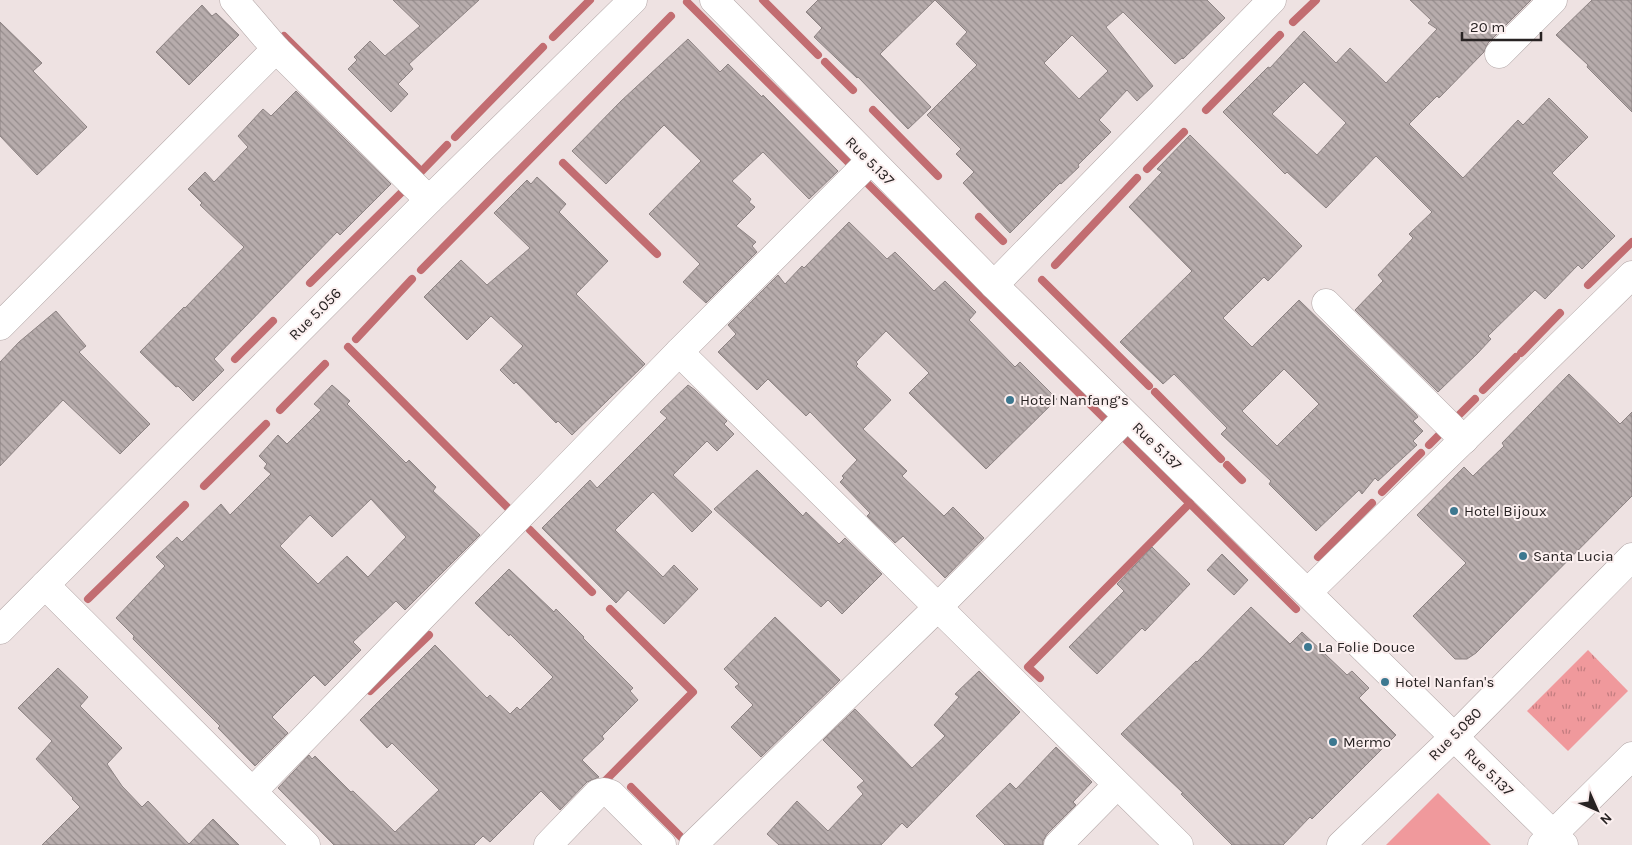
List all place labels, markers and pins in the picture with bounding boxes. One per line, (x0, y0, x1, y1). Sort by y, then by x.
place label: Hotel Nanfang’s (1020, 391, 1129, 409)
marker: Hotel Nanfang’s (1004, 394, 1016, 406)
place label: Hotel Bijoux (1464, 502, 1547, 520)
marker: Hotel Bijoux (1448, 505, 1460, 517)
place label: Santa Lucia (1533, 547, 1613, 565)
marker: Santa Lucia (1517, 550, 1529, 562)
place label: La Folie Douce (1318, 638, 1415, 656)
marker: La Folie Douce (1302, 641, 1314, 653)
place label: Hotel Nanfan's (1395, 673, 1494, 691)
marker: Hotel Nanfan's (1379, 676, 1391, 688)
place label: Mermo (1343, 733, 1391, 751)
marker: Mermo (1327, 736, 1339, 748)

